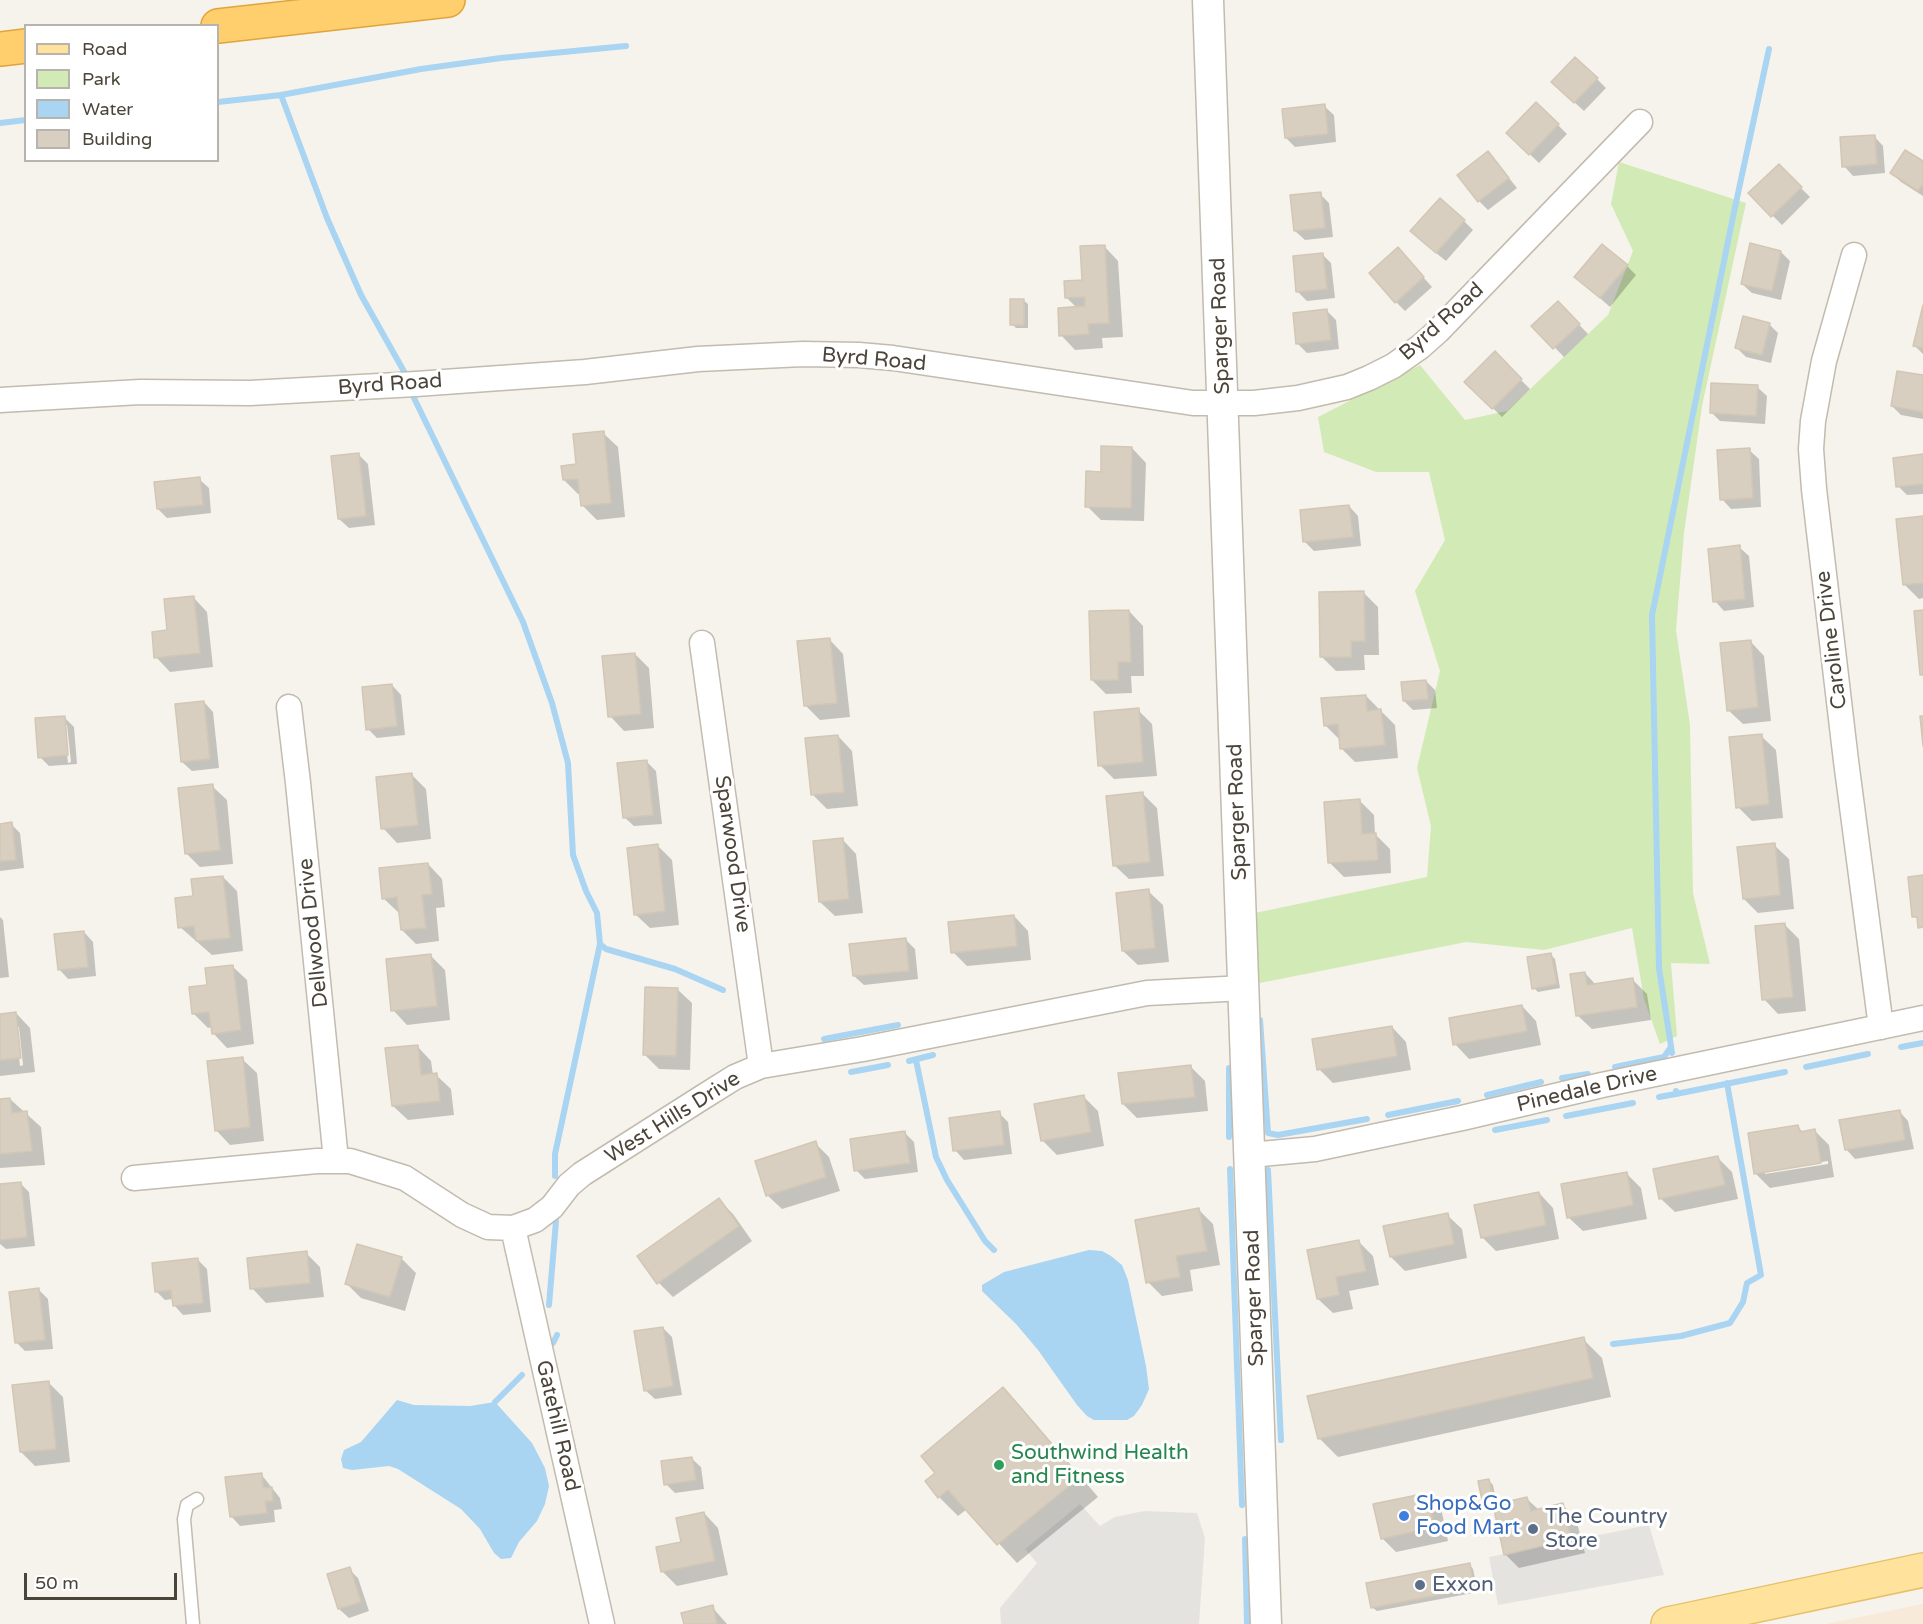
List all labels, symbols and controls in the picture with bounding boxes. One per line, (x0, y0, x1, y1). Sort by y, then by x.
legend (24, 24, 219, 162)
text: Road (82, 38, 127, 60)
text: Park (82, 68, 120, 90)
text: Water (82, 98, 133, 120)
text: Building (82, 128, 152, 150)
street label: Sparger Road (1206, 257, 1236, 395)
street label: Byrd Road (1395, 278, 1489, 366)
street label: Byrd Road (821, 343, 927, 377)
street label: Byrd Road (337, 369, 443, 401)
street label: Caroline Drive (1811, 569, 1853, 711)
street label: Sparger Road (1223, 743, 1253, 881)
street label: Sparwood Drive (709, 774, 755, 934)
street label: Dellwood Drive (294, 857, 334, 1009)
street label: Pinedale Drive (1514, 1062, 1660, 1118)
street label: West Hills Drive (601, 1066, 745, 1170)
street label: Sparger Road (1240, 1229, 1270, 1367)
street label: Gatehill Road (530, 1358, 584, 1494)
place label: Southwind Health and Fitness (1011, 1440, 1189, 1490)
marker: Southwind Health and Fitness (992, 1458, 1006, 1472)
place label: Shop&Go Food Mart (1416, 1491, 1520, 1541)
place label: The Country Store (1545, 1504, 1667, 1554)
marker: Shop&Go Food Mart (1397, 1509, 1411, 1523)
marker: The Country Store (1526, 1522, 1540, 1536)
scale bar (27, 1561, 180, 1599)
text: 50 m (35, 1572, 79, 1594)
place label: Exxon (1432, 1572, 1494, 1598)
marker: Exxon (1413, 1578, 1427, 1592)

